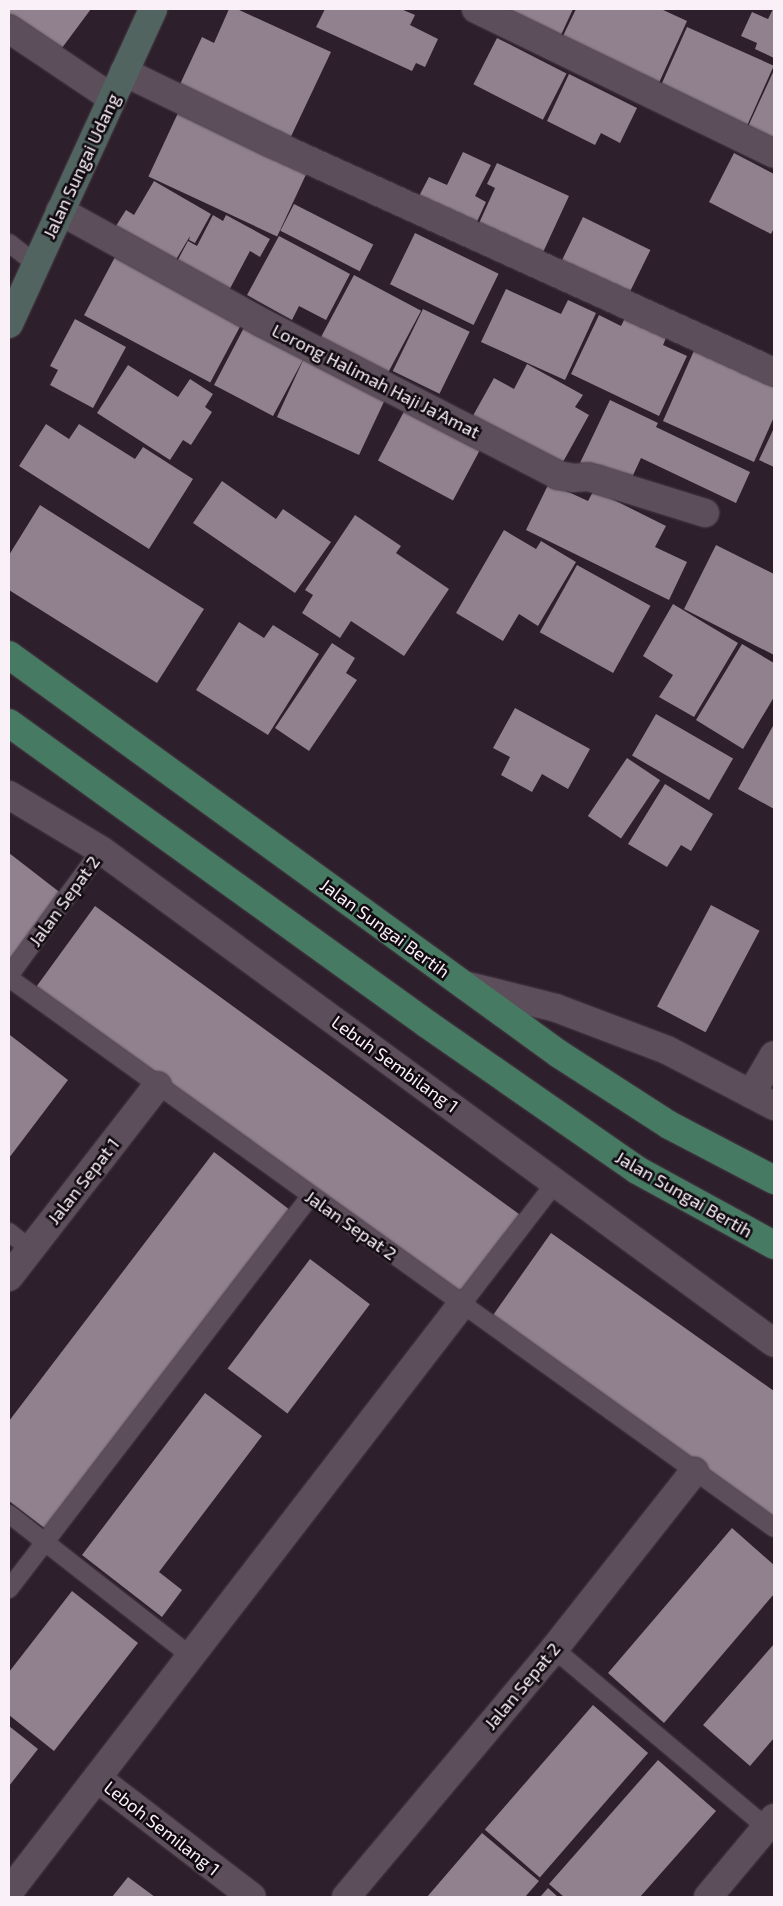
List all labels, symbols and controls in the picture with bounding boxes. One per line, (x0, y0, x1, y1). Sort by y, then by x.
street label: Jalan Sungai Udang (38, 90, 124, 242)
street label: Lorong Halimah Haji Ja'Amat (268, 319, 484, 443)
street label: Jalan Sepat 2 (24, 851, 104, 951)
street label: Jalan Sungai Bertih (316, 874, 454, 982)
street label: Lebuh Sembilang 1 (328, 1011, 462, 1117)
street label: Jalan Sepat 1 (43, 1133, 123, 1229)
street label: Jalan Sungai Bertih (612, 1146, 756, 1242)
street label: Jalan Sepat 2 (301, 1186, 401, 1264)
street label: Jalan Sepat 2 (479, 1638, 565, 1734)
street label: Leboh Semilang 1 (100, 1776, 224, 1880)

